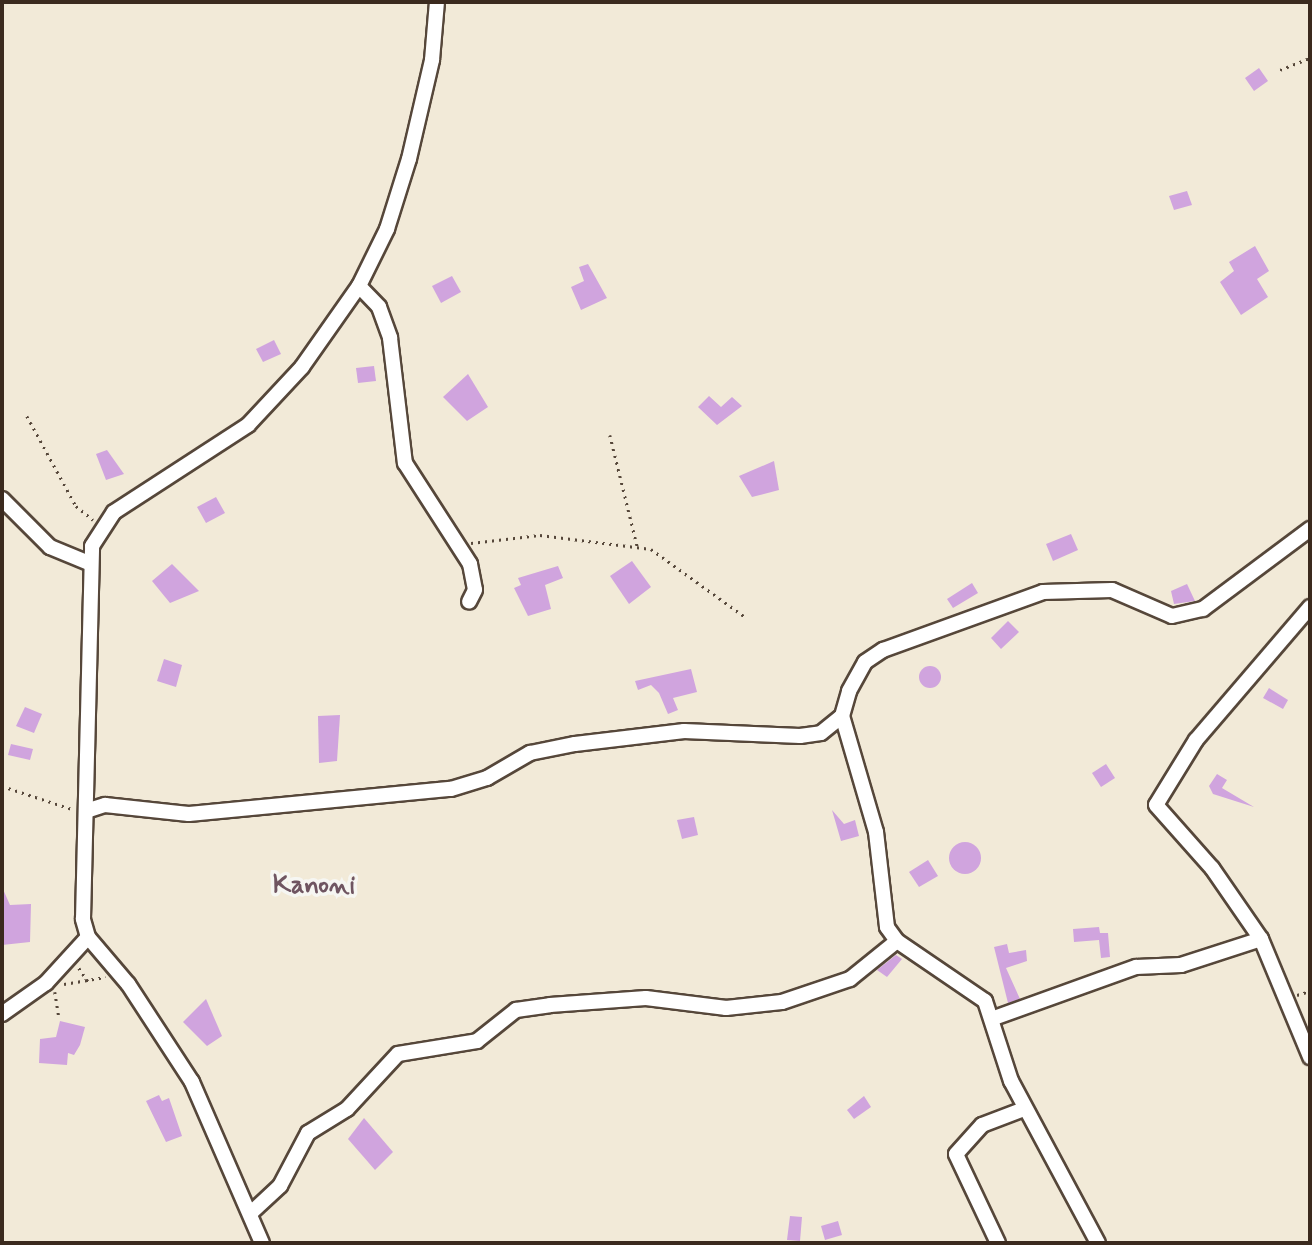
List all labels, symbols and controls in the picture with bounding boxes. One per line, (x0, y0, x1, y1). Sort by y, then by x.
district label: Kanoni (273, 871, 355, 903)

